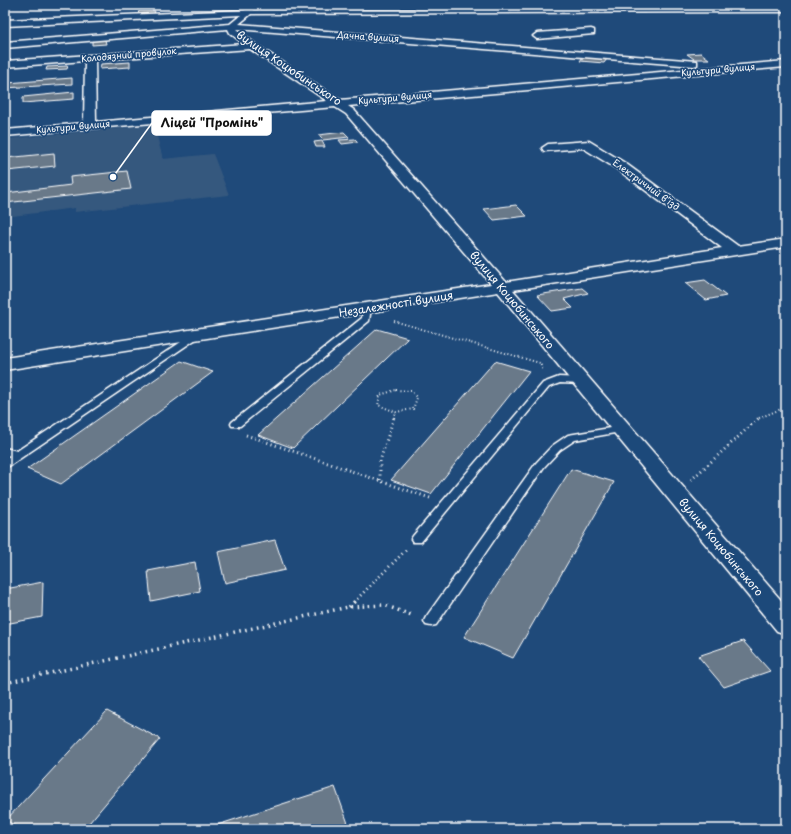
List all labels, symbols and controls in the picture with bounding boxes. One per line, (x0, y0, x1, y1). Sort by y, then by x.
street label: вулиця Коцюбинського (233, 26, 345, 109)
street label: Дачна вулиця (335, 27, 400, 45)
street label: Колодязний провулок (81, 43, 178, 65)
street label: Культури вулиця (680, 59, 756, 79)
street label: Культури вулиця (357, 87, 433, 107)
callout: Ліцей "Промінь" (152, 111, 271, 135)
text: Ліцей "Промінь" (161, 113, 263, 131)
street label: Культури вулиця (35, 116, 111, 136)
street label: Електричний в’їзд (610, 155, 683, 213)
street label: вулиця Коцюбинського (466, 247, 559, 353)
street label: Незалежності вулиця (337, 286, 454, 321)
street label: вулиця Коцюбинського (675, 494, 768, 600)

